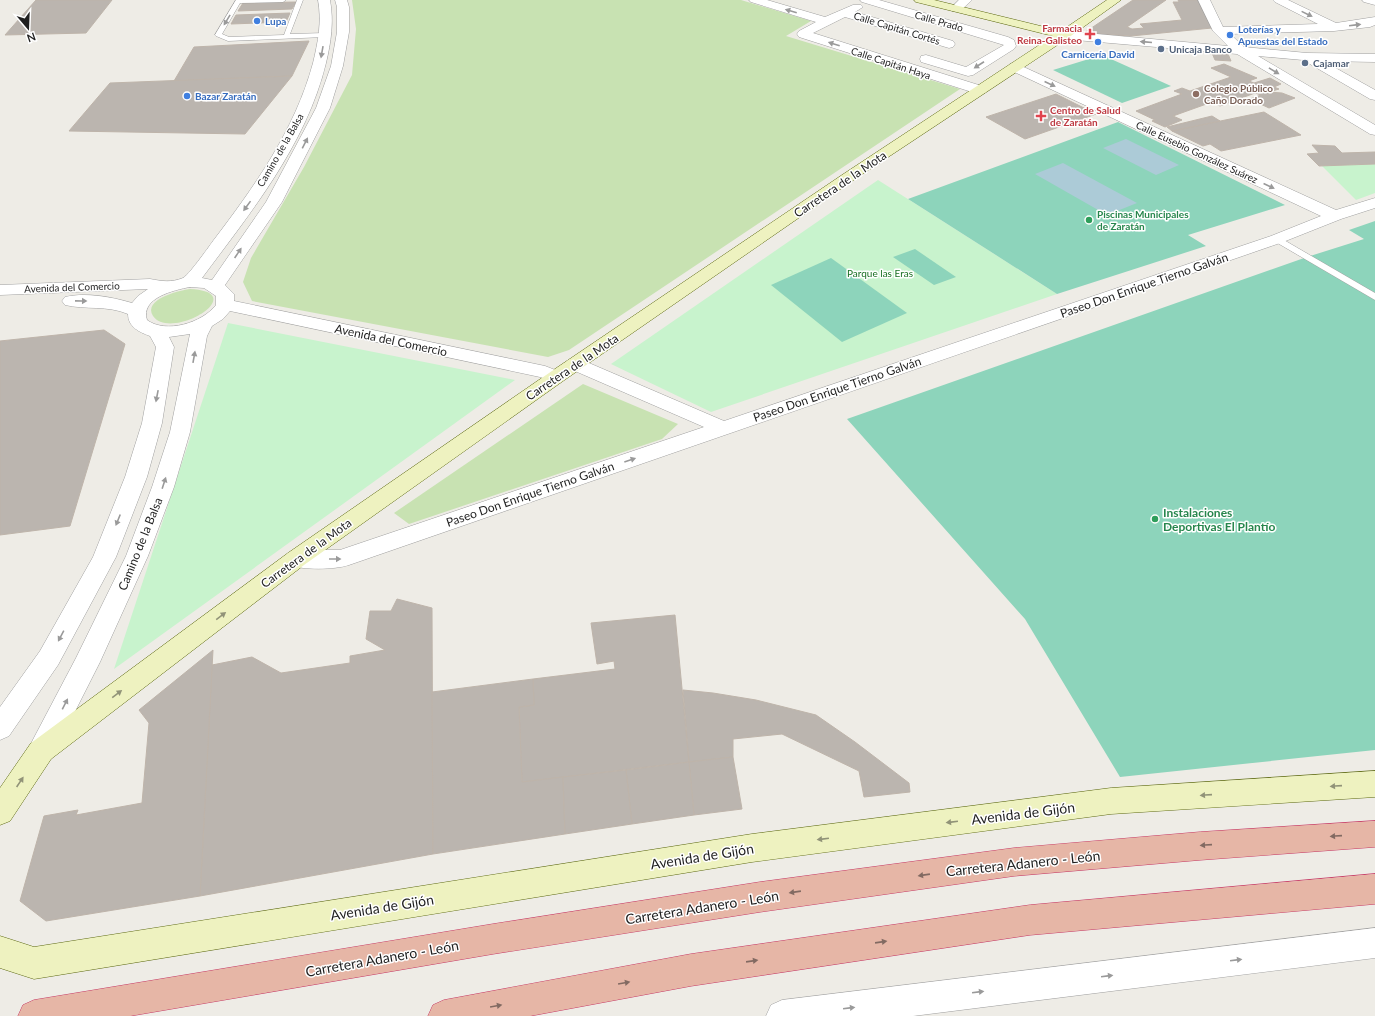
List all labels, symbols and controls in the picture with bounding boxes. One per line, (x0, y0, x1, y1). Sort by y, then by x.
one-way arrow (785, 7, 797, 13)
north arrow (8, 8, 48, 48)
street label: Calle Prado (913, 8, 965, 34)
street label: Calle Capitán Cortés (852, 9, 942, 47)
one-way arrow (1301, 11, 1313, 17)
one-way arrow (223, 14, 230, 26)
place label: Lupa (265, 15, 286, 27)
marker: Lupa (252, 16, 262, 26)
place label: Farmacia Reina-Galisteo (1017, 22, 1082, 46)
one-way arrow (1349, 22, 1361, 28)
place label: Loterías y Apuestas del Estado (1237, 23, 1328, 47)
marker: Farmacia Reina-Galisteo (1085, 29, 1095, 39)
text: N (25, 30, 38, 45)
marker: Loterías y Apuestas del Estado (1225, 30, 1235, 40)
marker: Carnicería David (1093, 37, 1103, 47)
one-way arrow (1140, 39, 1152, 45)
one-way arrow (827, 41, 839, 47)
place label: Unicaja Banco (1169, 43, 1232, 55)
street label: Calle Capitán Haya (850, 44, 932, 82)
marker: Unicaja Banco (1156, 44, 1166, 54)
one-way arrow (319, 46, 325, 59)
place label: Carnicería David (1061, 48, 1135, 60)
place label: Cajamar (1313, 57, 1350, 69)
marker: Cajamar (1300, 58, 1310, 68)
one-way arrow (973, 62, 985, 69)
one-way arrow (1268, 67, 1280, 74)
one-way arrow (1044, 81, 1056, 87)
place label: Colegio Público Caño Dorado (1204, 82, 1273, 106)
marker: Colegio Público Caño Dorado (1191, 89, 1201, 99)
place label: Bazar Zaratán (195, 90, 257, 102)
marker: Bazar Zaratán (182, 91, 192, 101)
place label: Centro de Salud de Zaratán (1050, 104, 1121, 128)
marker: Centro de Salud de Zaratán (1035, 110, 1047, 122)
street label: Camino de la Balsa (254, 111, 306, 189)
street label: Calle Eusebio González Suárez (1134, 118, 1260, 186)
one-way arrow (302, 137, 309, 148)
street label: Carretera de la Mota (791, 147, 889, 221)
one-way arrow (1264, 183, 1275, 189)
one-way arrow (243, 201, 251, 211)
place label: Piscinas Municipales de Zaratán (1097, 208, 1189, 232)
marker: Piscinas Municipales de Zaratán (1084, 215, 1094, 225)
one-way arrow (234, 248, 242, 259)
street label: Paseo Don Enrique Tierno Galván (1058, 249, 1230, 321)
park label: Parque las Eras (847, 267, 913, 279)
street label: Avenida del Comercio (24, 279, 120, 295)
one-way arrow (75, 298, 88, 304)
street label: Avenida del Comercio (333, 321, 449, 359)
street label: Carretera de la Mota (523, 330, 621, 404)
one-way arrow (191, 351, 197, 363)
street label: Paseo Don Enrique Tierno Galván (751, 353, 923, 425)
one-way arrow (154, 390, 160, 402)
one-way arrow (625, 457, 637, 463)
street label: Paseo Don Enrique Tierno Galván (444, 458, 616, 530)
one-way arrow (161, 477, 167, 489)
street label: Camino de la Balsa (115, 495, 165, 593)
place label: Instalaciones Deportivas El Plantío (1163, 505, 1275, 534)
marker: Instalaciones Deportivas El Plantío (1150, 514, 1160, 524)
one-way arrow (115, 515, 121, 527)
street label: Carretera de la Mota (258, 515, 354, 591)
one-way arrow (329, 556, 342, 562)
one-way arrow (215, 611, 226, 620)
one-way arrow (58, 631, 64, 642)
one-way arrow (111, 690, 122, 698)
one-way arrow (62, 698, 69, 710)
one-way arrow (16, 776, 24, 787)
one-way arrow (1330, 783, 1342, 790)
one-way arrow (1200, 792, 1212, 799)
street label: Avenida de Gijón (970, 798, 1076, 828)
one-way arrow (946, 819, 958, 825)
one-way arrow (1330, 833, 1342, 840)
one-way arrow (817, 835, 829, 842)
street label: Avenida de Gijón (649, 839, 755, 873)
one-way arrow (1200, 842, 1212, 849)
street label: Carretera Adanero - León (945, 846, 1101, 880)
one-way arrow (918, 872, 930, 878)
street label: Carretera Adanero - León (624, 886, 780, 928)
one-way arrow (789, 889, 801, 895)
street label: Avenida de Gijón (329, 890, 435, 924)
street label: Carretera Adanero - León (304, 936, 460, 980)
one-way arrow (875, 939, 887, 945)
one-way arrow (1230, 957, 1242, 963)
one-way arrow (746, 958, 758, 964)
one-way arrow (1101, 973, 1113, 979)
one-way arrow (618, 979, 630, 985)
one-way arrow (972, 989, 984, 995)
one-way arrow (490, 1003, 502, 1009)
one-way arrow (843, 1005, 855, 1011)

